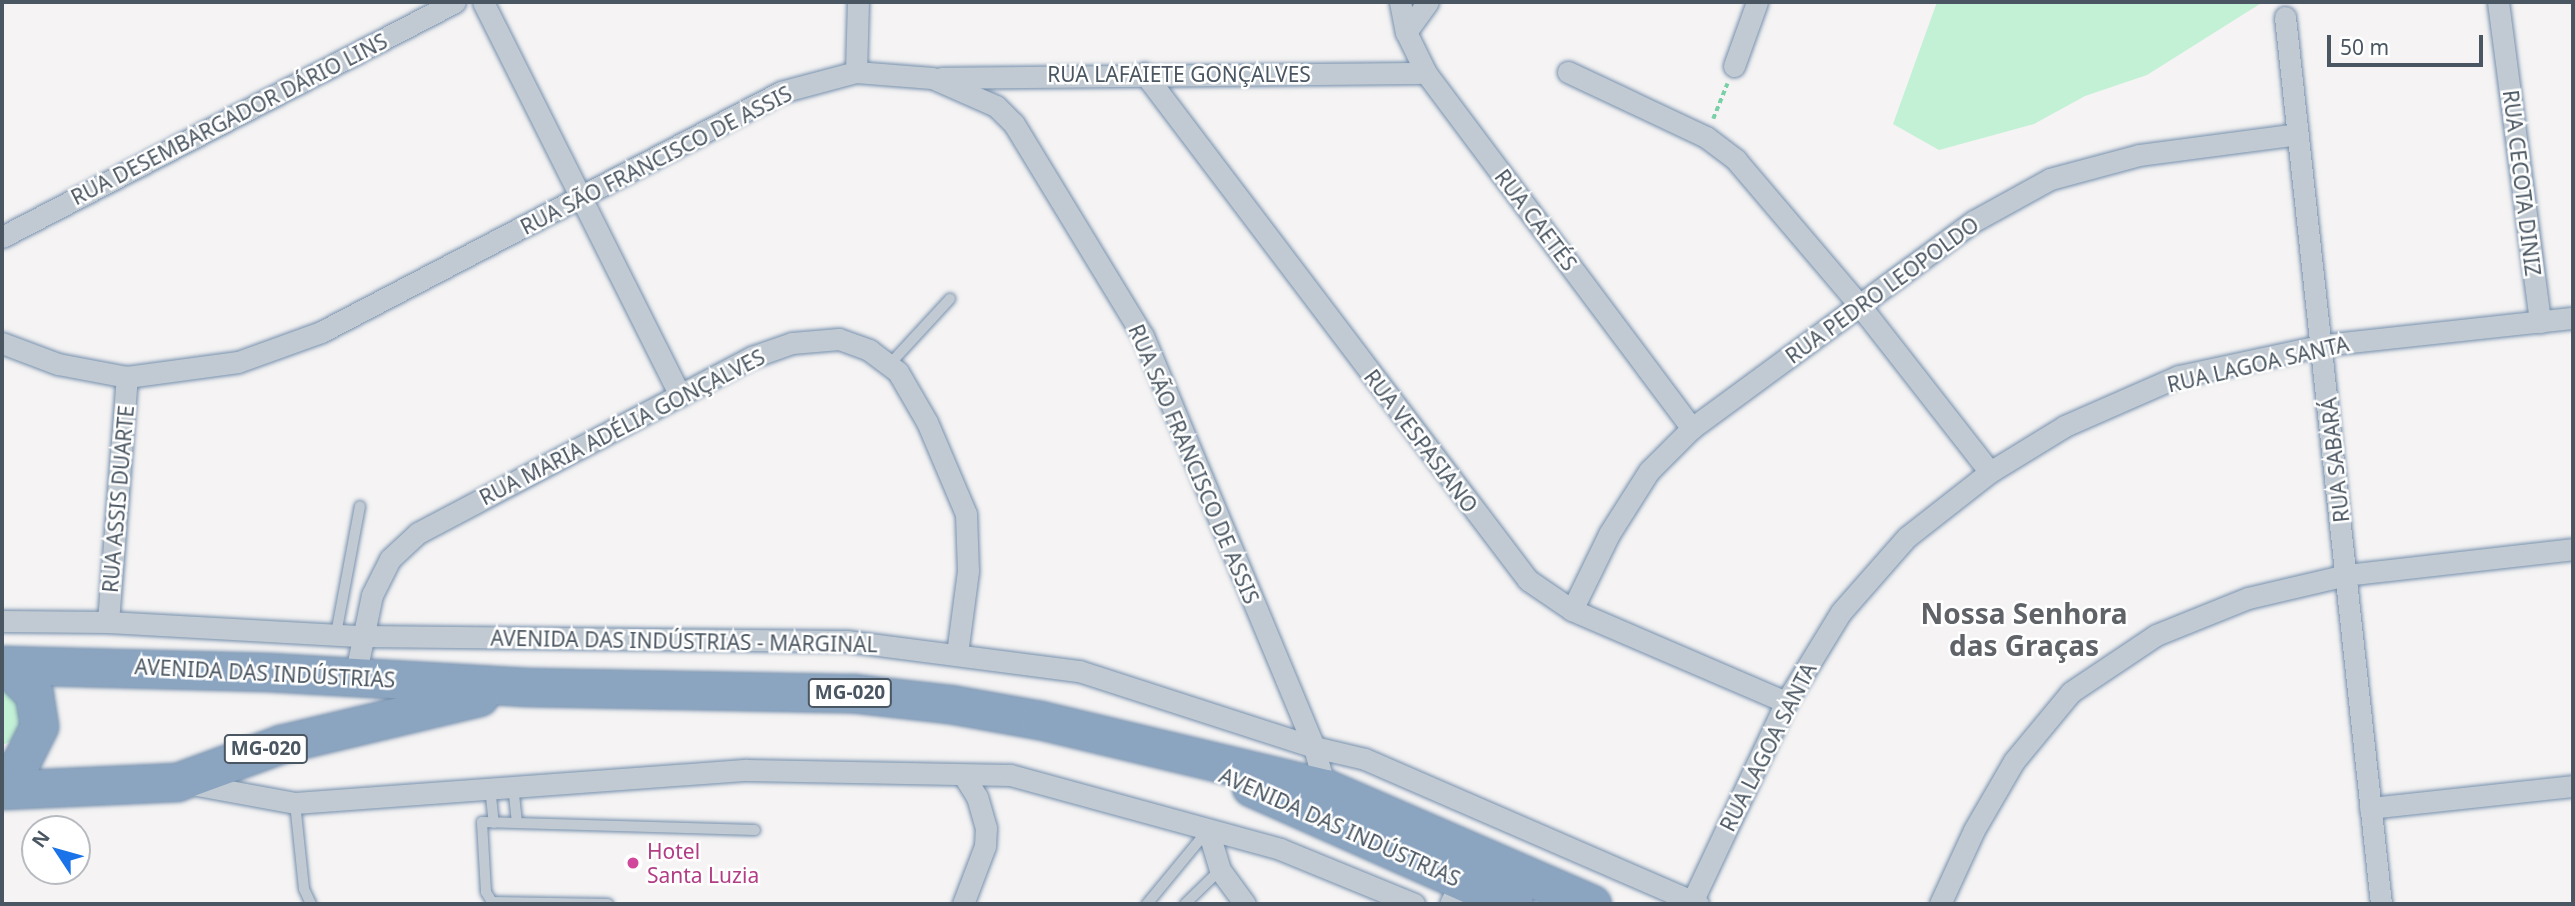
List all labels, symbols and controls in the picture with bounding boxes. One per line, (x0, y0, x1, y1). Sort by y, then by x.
scale bar (2330, 21, 2486, 65)
street label: RUA DESEMBARGADOR DÁRIO LINS (67, 28, 391, 210)
text: 50 m (2340, 33, 2389, 61)
street label: RUA LAFAIETE GONÇALVES (1047, 61, 1311, 87)
street label: RUA SÃO FRANCISCO DE ASSIS (516, 80, 796, 240)
street label: RUA CECOTA DINIZ (2498, 89, 2546, 277)
street label: RUA CAETÉS (1490, 164, 1582, 276)
street label: RUA PEDRO LEOPOLDO (1780, 211, 1984, 369)
street label: RUA SÃO FRANCISCO DE ASSIS (1124, 321, 1264, 607)
street label: RUA LAGOA SANTA (2165, 331, 2351, 397)
street label: RUA MARIA ADÉLIA GONÇALVES (475, 344, 769, 510)
street label: RUA VESPASIANO (1359, 365, 1483, 517)
street label: RUA SABARÁ (2316, 396, 2354, 524)
street label: RUA ASSIS DUARTE (97, 404, 139, 594)
district label: Nossa Senhora das Graças (1920, 596, 2128, 662)
street label: AVENIDA DAS INDÚSTRIAS - MARGINAL (490, 625, 878, 657)
street label: AVENIDA DAS INDÚSTRIAS (134, 654, 396, 692)
street label: RUA LAGOA SANTA (1715, 659, 1821, 835)
road number: MG-020 (806, 678, 894, 708)
road number: MG-020 (222, 734, 310, 764)
street label: AVENIDA DAS INDÚSTRIAS (1216, 762, 1464, 892)
north arrow (21, 815, 91, 885)
text: N (26, 825, 56, 853)
place label: Hotel Santa Luzia (647, 838, 759, 888)
marker: Hotel Santa Luzia (625, 855, 641, 871)

